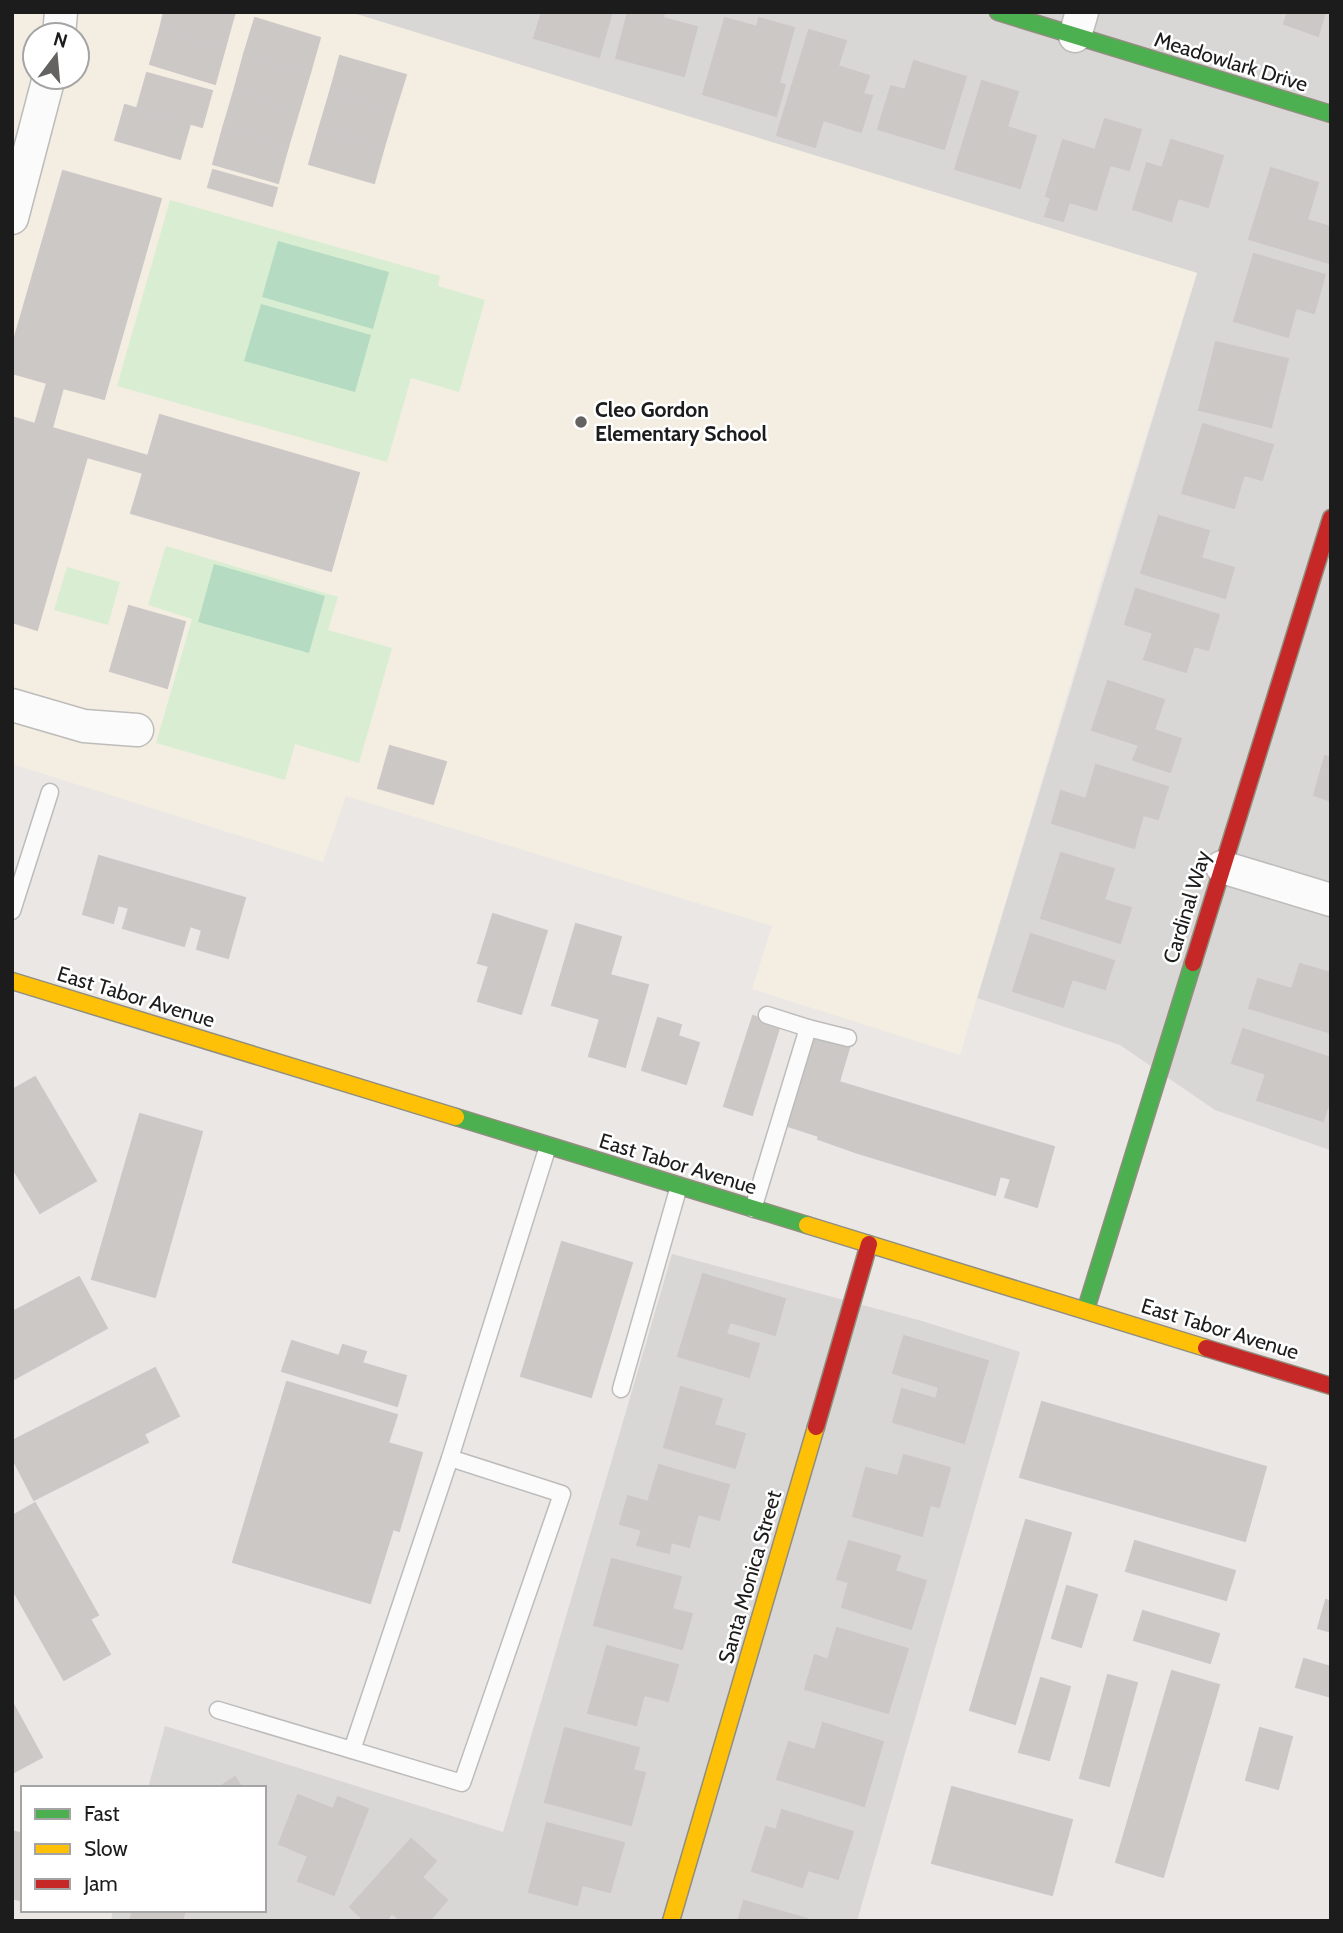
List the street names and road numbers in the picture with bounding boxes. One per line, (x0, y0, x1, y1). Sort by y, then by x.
street label: Meadowlark Drive (1152, 26, 1311, 97)
street label: Cardinal Way (1158, 847, 1216, 966)
street label: East Tabor Avenue (54, 961, 218, 1032)
street label: East Tabor Avenue (596, 1128, 760, 1199)
street label: East Tabor Avenue (1138, 1293, 1302, 1364)
street label: Santa Monica Street (713, 1488, 786, 1666)

